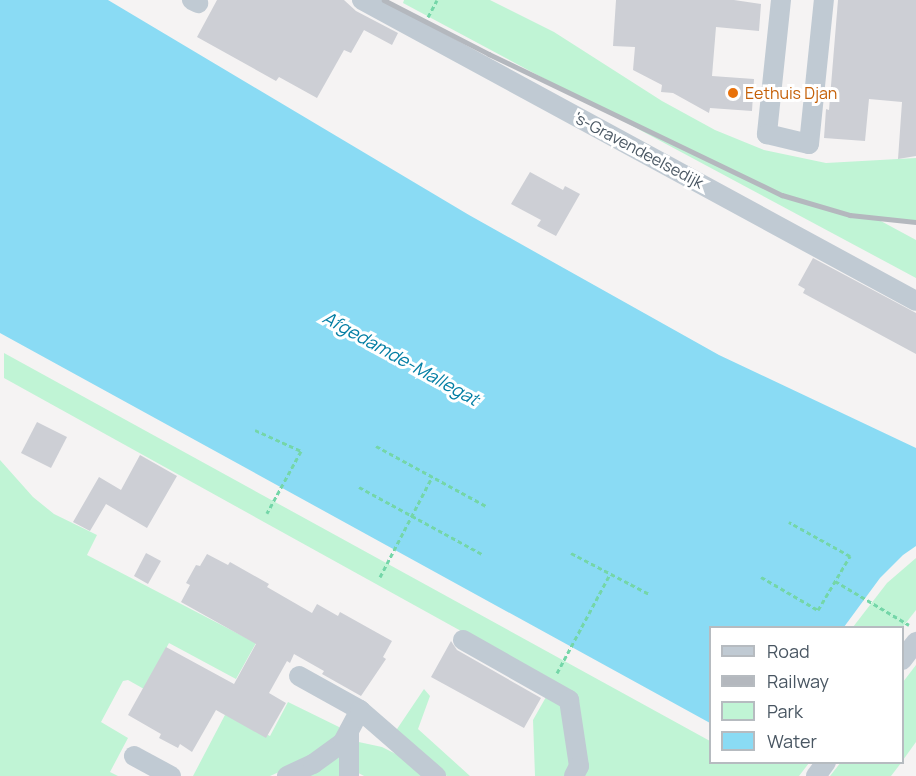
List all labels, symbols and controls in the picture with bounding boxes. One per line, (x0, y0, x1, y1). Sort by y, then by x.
place label: Eethuis Djan (745, 83, 837, 103)
marker: Eethuis Djan (726, 86, 740, 100)
street label: 's-Gravendeelsedijk (571, 108, 707, 192)
water label: Afgedamde-Mallegat (319, 306, 483, 410)
legend (709, 626, 904, 764)
text: Road (767, 639, 810, 663)
text: Railway (767, 669, 829, 693)
text: Park (767, 699, 803, 723)
text: Water (767, 729, 817, 753)

